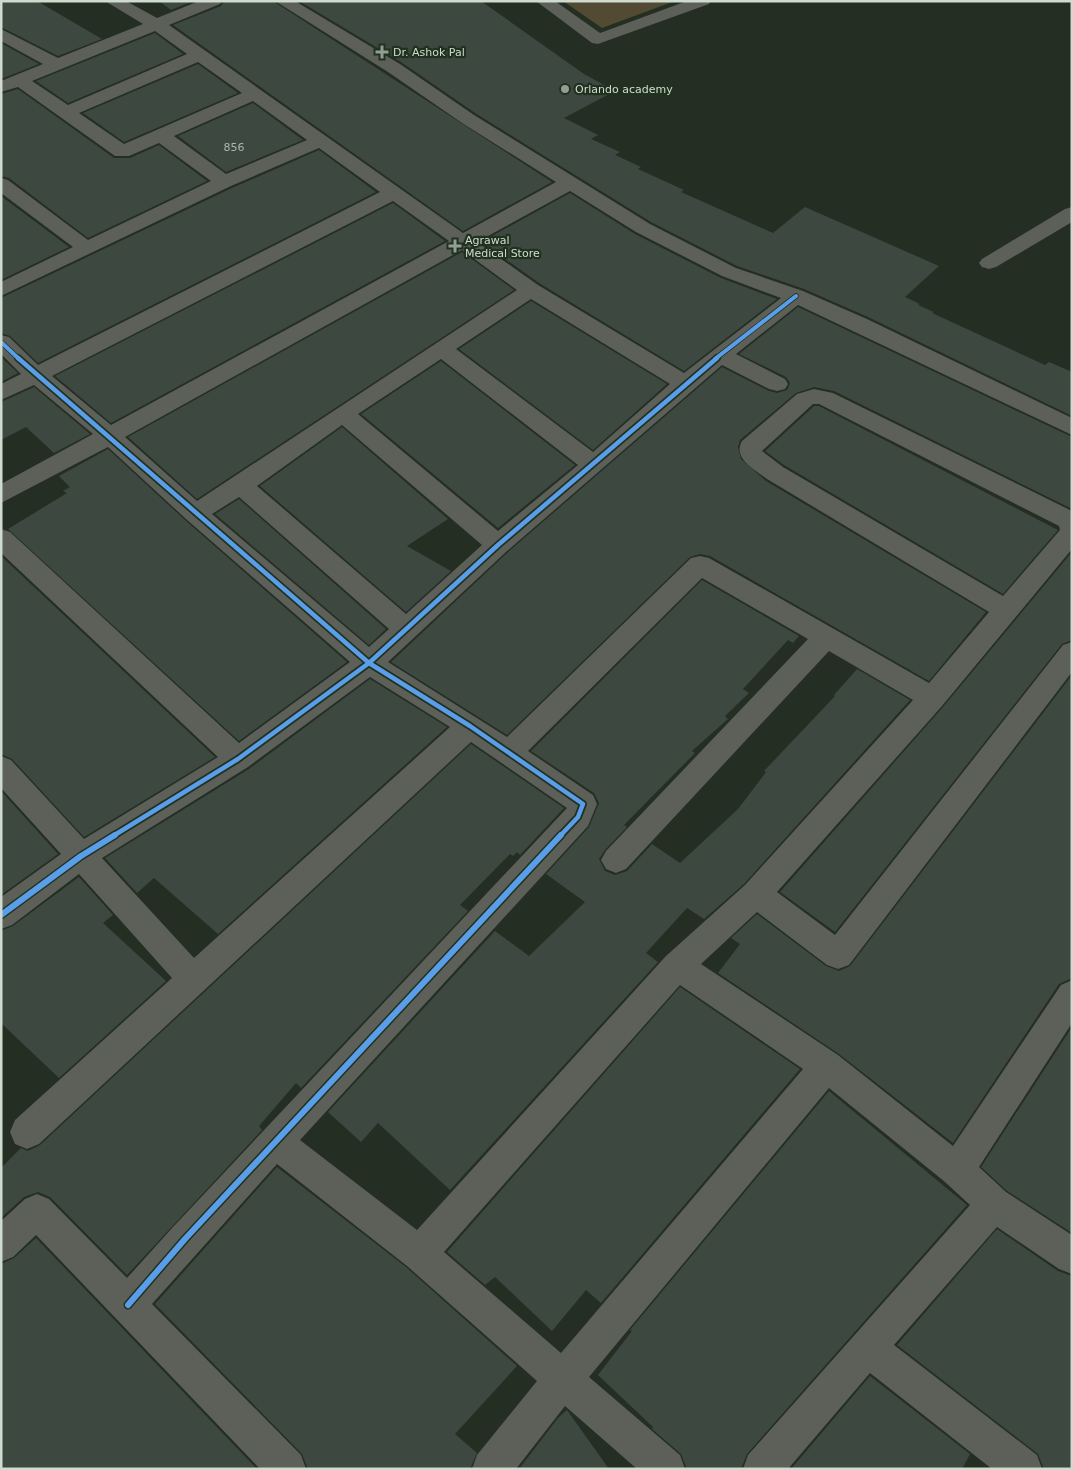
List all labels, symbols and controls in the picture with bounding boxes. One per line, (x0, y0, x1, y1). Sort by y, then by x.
marker: Dr. Ashok Pal (375, 45, 389, 59)
place label: Dr. Ashok Pal (393, 46, 465, 59)
marker: Orlando academy (559, 83, 571, 95)
place label: Orlando academy (575, 83, 673, 96)
house number: 856 (224, 141, 245, 154)
place label: Agrawal Medical Store (465, 234, 540, 260)
marker: Agrawal Medical Store (449, 240, 461, 252)

